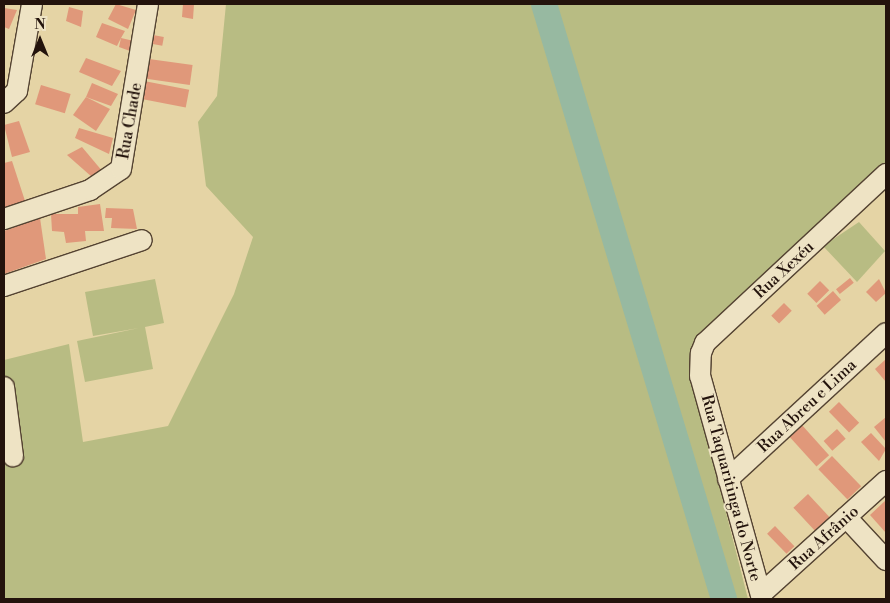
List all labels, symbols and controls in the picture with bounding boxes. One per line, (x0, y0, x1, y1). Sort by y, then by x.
north arrow (15, 15, 65, 65)
text: N (34, 16, 46, 34)
street label: Rua Chade (114, 81, 146, 161)
street label: Rua Xexéu (750, 237, 818, 303)
street label: Rua Abreu e Lima (754, 355, 860, 457)
street label: Rua Taquaritinga do Norte (697, 392, 765, 584)
street label: Rua Afrânio (785, 502, 863, 574)

